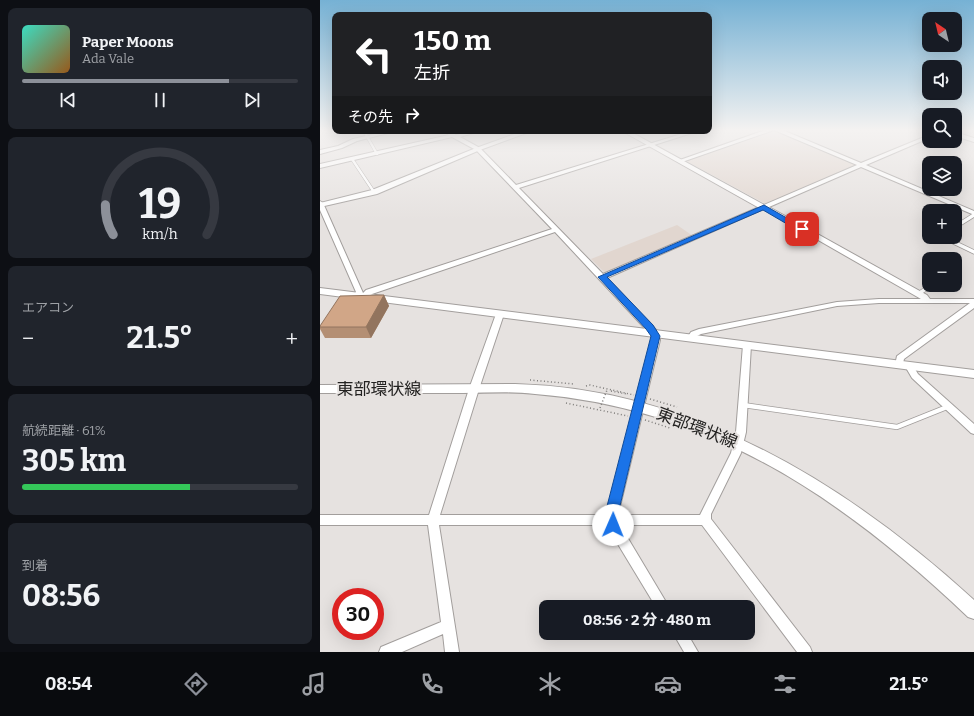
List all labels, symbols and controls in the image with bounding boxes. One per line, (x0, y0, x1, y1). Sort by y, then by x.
north arrow (922, 12, 962, 52)
map controls (922, 12, 962, 292)
text: 150 m (414, 24, 491, 57)
icon: left (348, 28, 400, 80)
text: Paper Moons (82, 33, 174, 51)
text: Ada Vale (82, 51, 134, 66)
button: sound (922, 60, 962, 100)
text: 左折 (414, 62, 450, 84)
icon: previous (57, 89, 79, 111)
icon: pause (149, 89, 171, 111)
icon: next (241, 89, 263, 111)
icon: right (401, 104, 423, 126)
text: その先 (348, 108, 393, 126)
button: search (922, 108, 962, 148)
button: layers (922, 156, 962, 196)
text: 19 (139, 179, 181, 229)
button: + (922, 204, 962, 244)
pin (785, 212, 819, 246)
icon: arrive (791, 218, 813, 240)
text: km/h (142, 226, 178, 243)
button: − (922, 252, 962, 292)
text: エアコン (22, 300, 74, 315)
text: 21.5° (127, 320, 193, 356)
text: − (22, 325, 34, 352)
text: + (285, 325, 298, 352)
street label: 東部環状線 (337, 379, 422, 400)
street label: 東部環状線 (654, 403, 740, 453)
text: 航続距離 · 61% (22, 423, 106, 438)
text: 305 km (22, 443, 126, 479)
position arrow (592, 504, 634, 546)
text: 到着 (22, 558, 48, 573)
text: 08:56 (22, 578, 100, 614)
speed limit sign: 30 (332, 588, 384, 640)
text: 08:56 · 2 分 · 480 m (583, 611, 711, 629)
icon: directions (182, 670, 210, 698)
icon: music (300, 670, 328, 698)
icon: phone (418, 670, 446, 698)
icon: climate (536, 670, 564, 698)
icon: car (654, 670, 682, 698)
icon: filters (771, 670, 799, 698)
text: 08:54 (45, 673, 92, 695)
text: 21.5° (889, 673, 929, 695)

